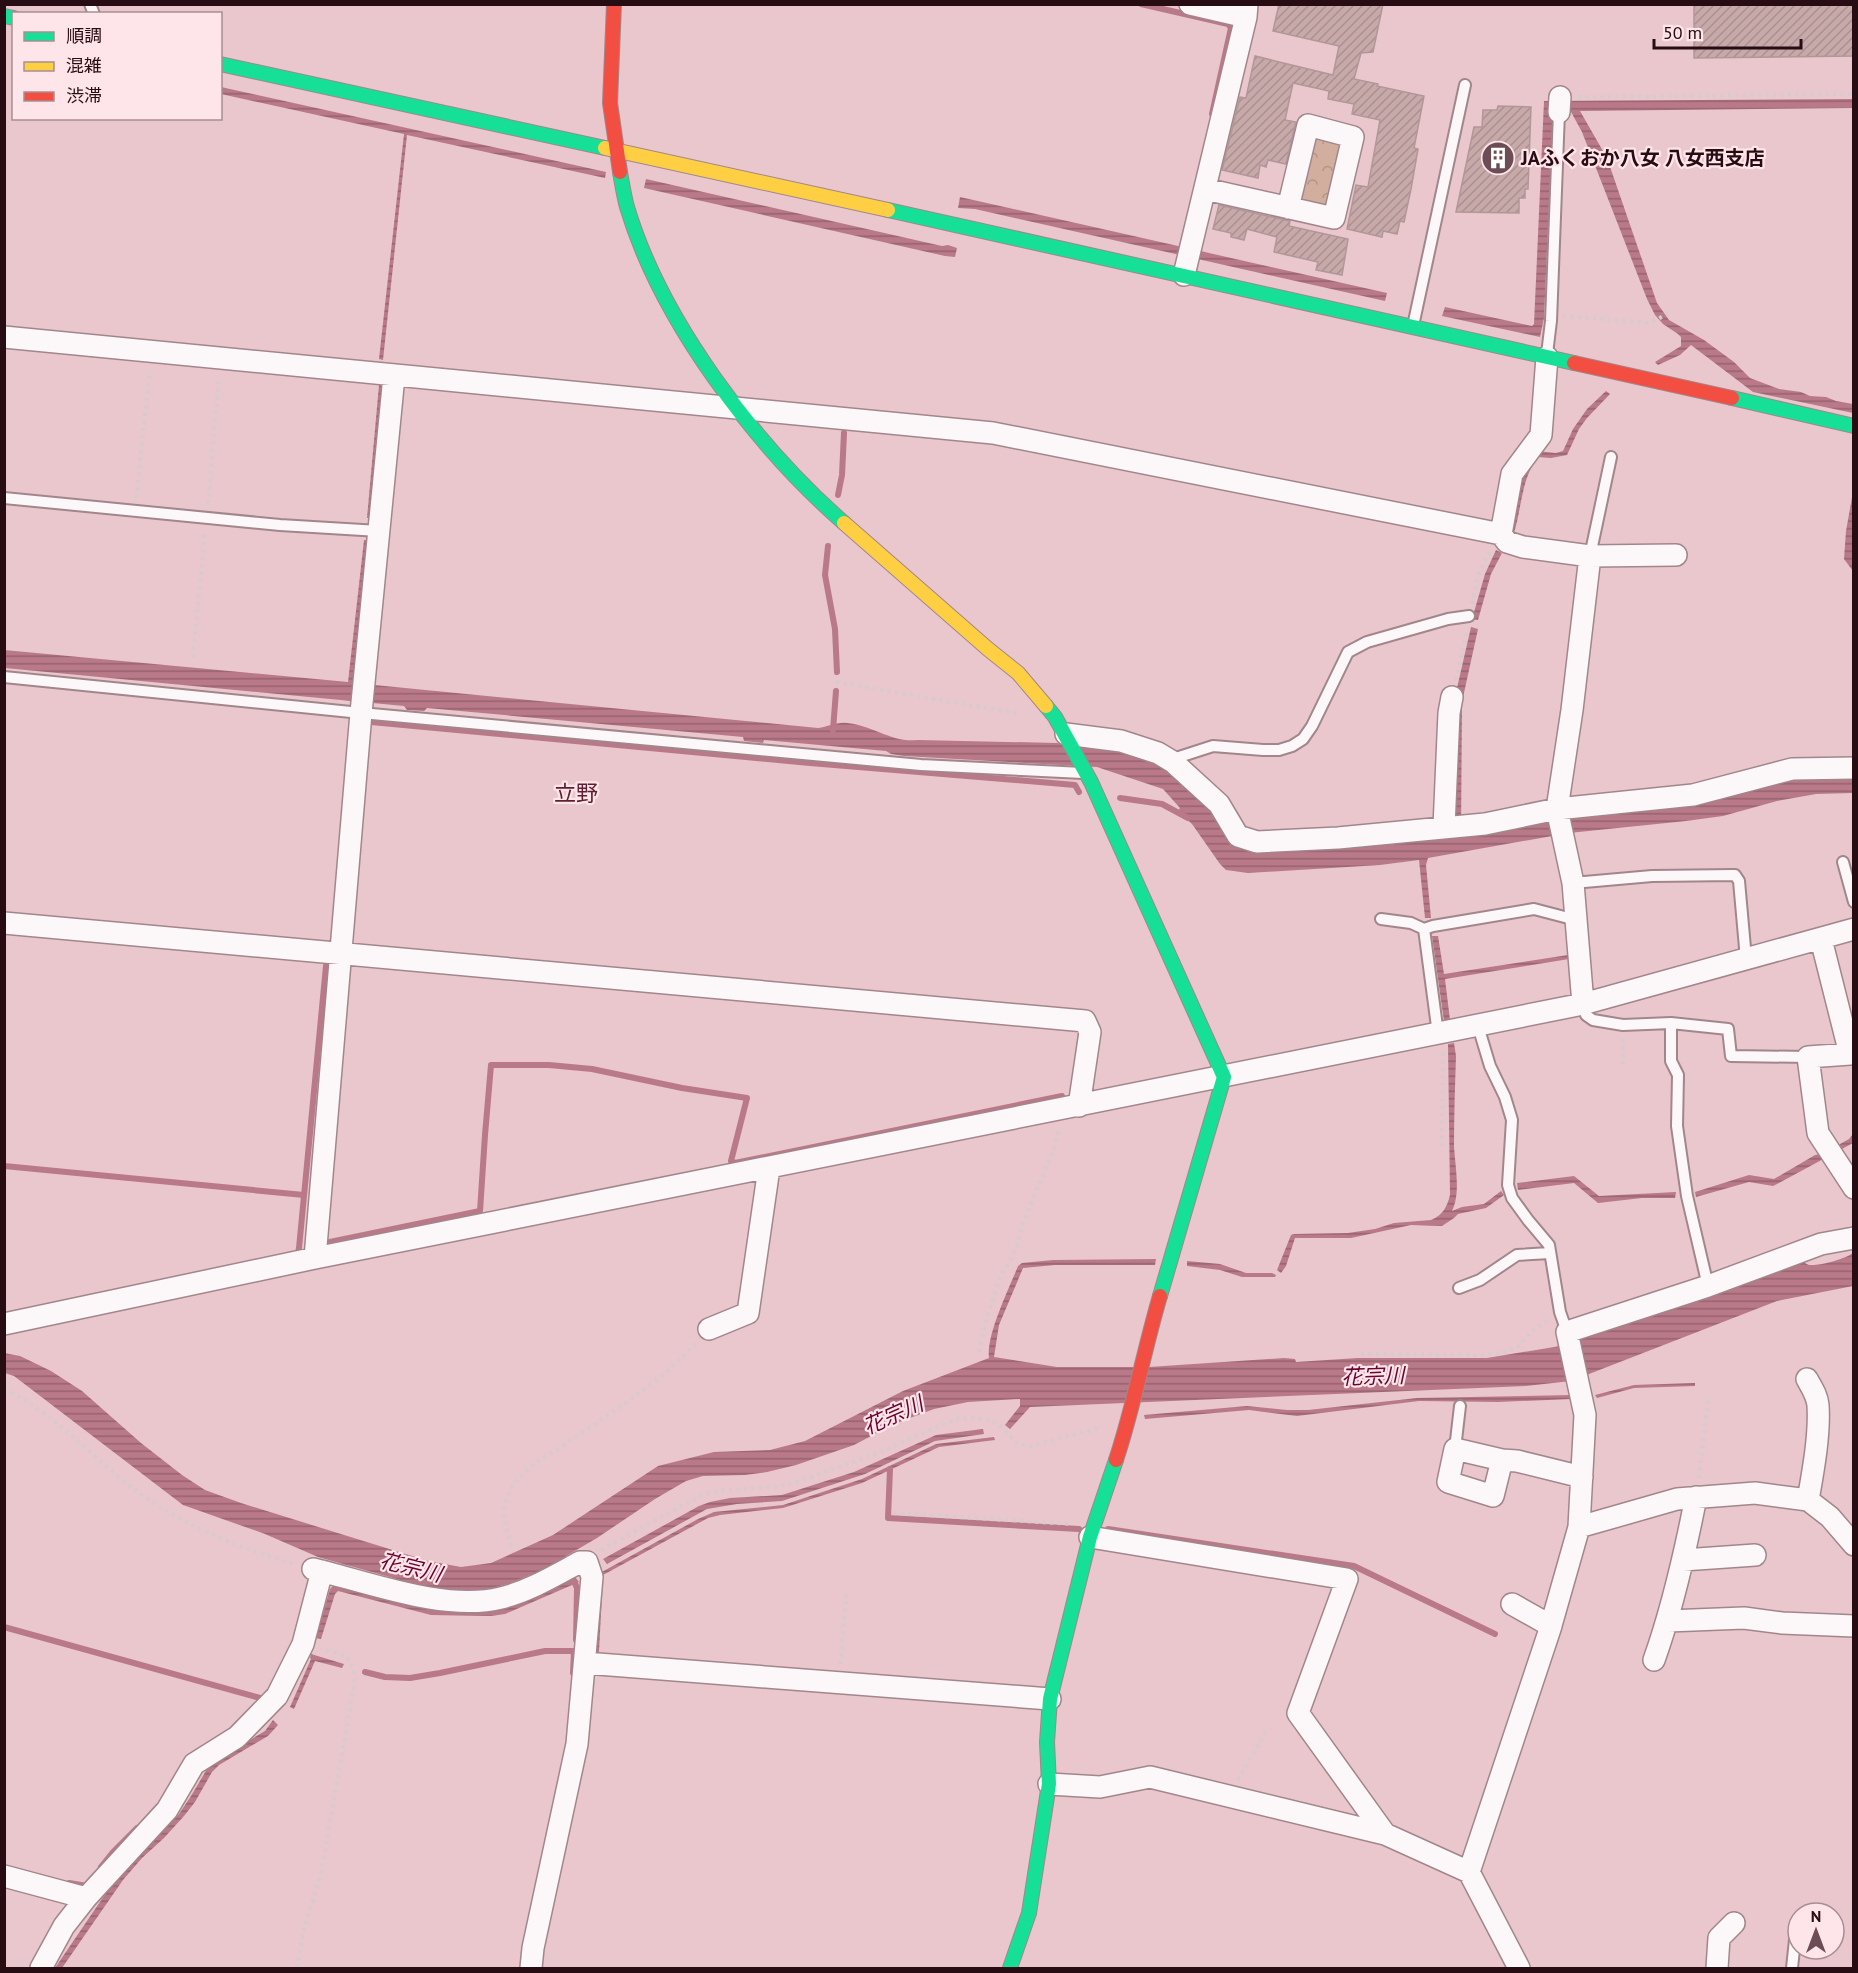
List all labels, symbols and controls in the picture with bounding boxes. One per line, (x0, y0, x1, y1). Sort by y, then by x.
legend (12, 12, 222, 120)
scale bar (1654, 12, 1801, 50)
text: 50 m (1663, 21, 1702, 44)
text: 順調 (66, 24, 102, 47)
text: 混雑 (66, 54, 102, 77)
text: 渋滞 (66, 84, 102, 107)
building icon: JAふくおか八女 八女西支店 (1480, 140, 1516, 176)
place label: JAふくおか八女 八女西支店 (1520, 145, 1765, 171)
district label: 立野 (554, 779, 598, 807)
water label: 花宗川 (1341, 1361, 1407, 1391)
water label: 花宗川 (859, 1389, 929, 1440)
water label: 花宗川 (377, 1546, 447, 1588)
north arrow (1786, 1901, 1846, 1961)
text: N (1811, 1906, 1821, 1926)

